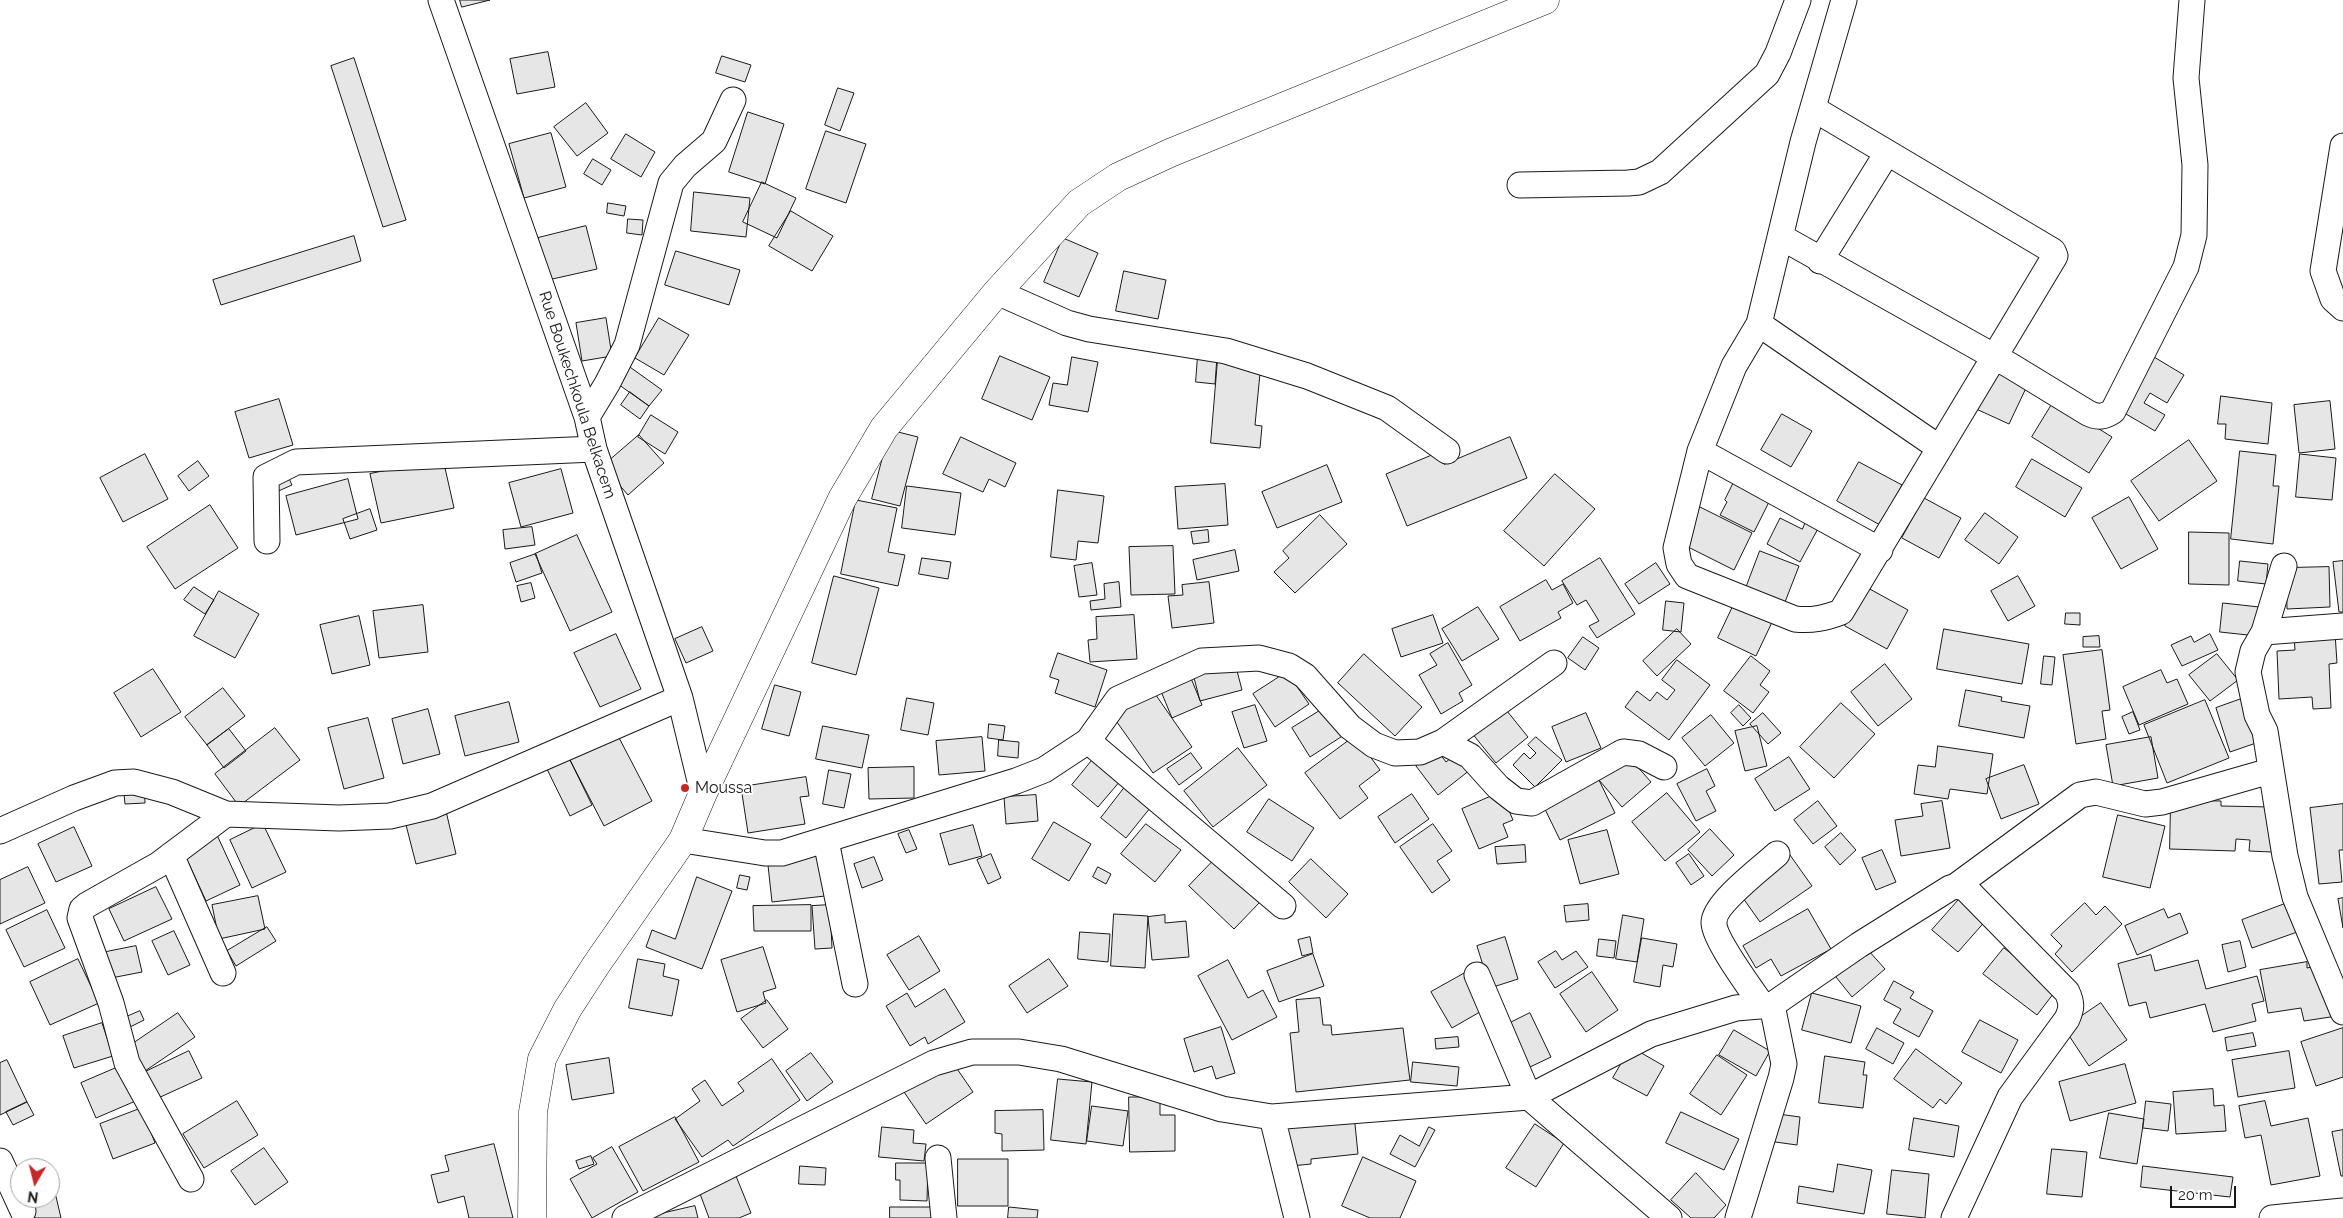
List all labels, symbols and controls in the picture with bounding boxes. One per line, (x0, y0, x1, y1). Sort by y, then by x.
street label: Rue Boukechkoula Belkacem (534, 289, 620, 501)
place label: Moussa (695, 778, 752, 798)
marker: Moussa (679, 782, 691, 794)
north arrow (10, 1158, 60, 1208)
scale bar (2173, 1176, 2239, 1208)
text: 20 m (2178, 1186, 2213, 1204)
text: N (27, 1188, 39, 1206)

